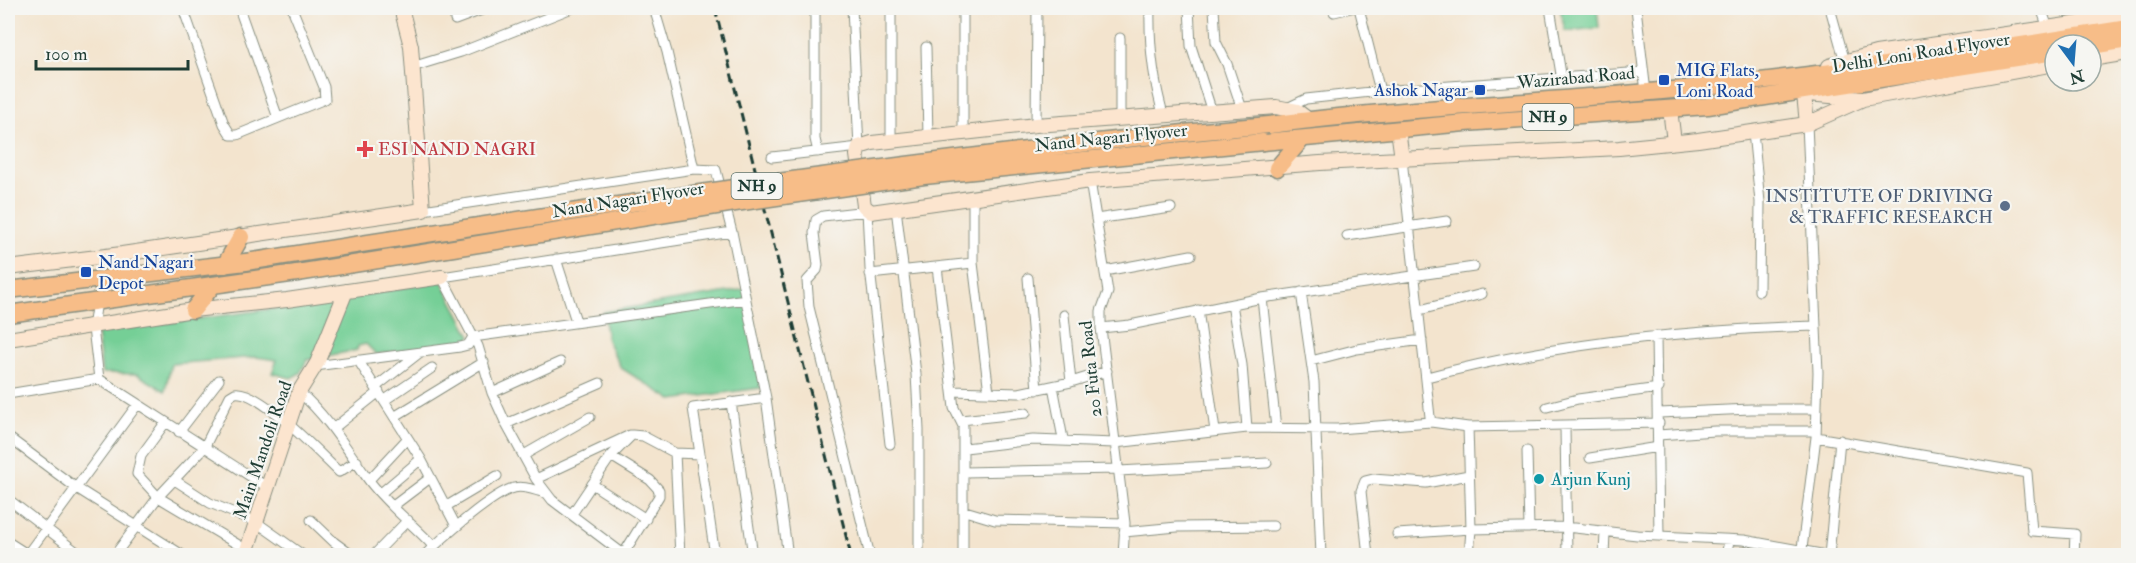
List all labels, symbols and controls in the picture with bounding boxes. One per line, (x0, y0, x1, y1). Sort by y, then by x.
street label: Delhi Loni Road Flyover (1830, 28, 2012, 78)
scale bar (36, 33, 188, 71)
north arrow (2043, 33, 2103, 93)
text: 100 m (45, 43, 88, 66)
place label: MIG Flats, Loni Road (1676, 59, 1759, 103)
street label: Wazirabad Road (1515, 61, 1636, 95)
text: N (2067, 65, 2087, 88)
marker: MIG Flats, Loni Road (1657, 73, 1671, 87)
place label: Ashok Nagar (1373, 79, 1468, 102)
marker: Ashok Nagar (1473, 83, 1487, 97)
road number: NH 9 (1522, 104, 1574, 130)
street label: Nand Nagari Flyover (1033, 119, 1189, 157)
place label: ESI NAND NAGRI (378, 138, 536, 161)
marker: ESI NAND NAGRI (356, 140, 374, 158)
road number: NH 9 (732, 173, 783, 199)
street label: Nand Nagari Flyover (550, 177, 706, 223)
place label: INSTITUTE OF DRIVING & TRAFFIC RESEARCH (1765, 185, 1993, 229)
marker: INSTITUTE OF DRIVING & TRAFFIC RESEARCH (1998, 199, 2012, 213)
place label: Nand Nagari Depot (98, 251, 194, 295)
marker: Nand Nagari Depot (79, 265, 93, 279)
street label: 20 Futa Road (1074, 319, 1108, 418)
street label: Main Mandoli Road (229, 378, 297, 522)
place label: Arjun Kunj (1550, 468, 1631, 491)
marker: Arjun Kunj (1532, 472, 1546, 486)

